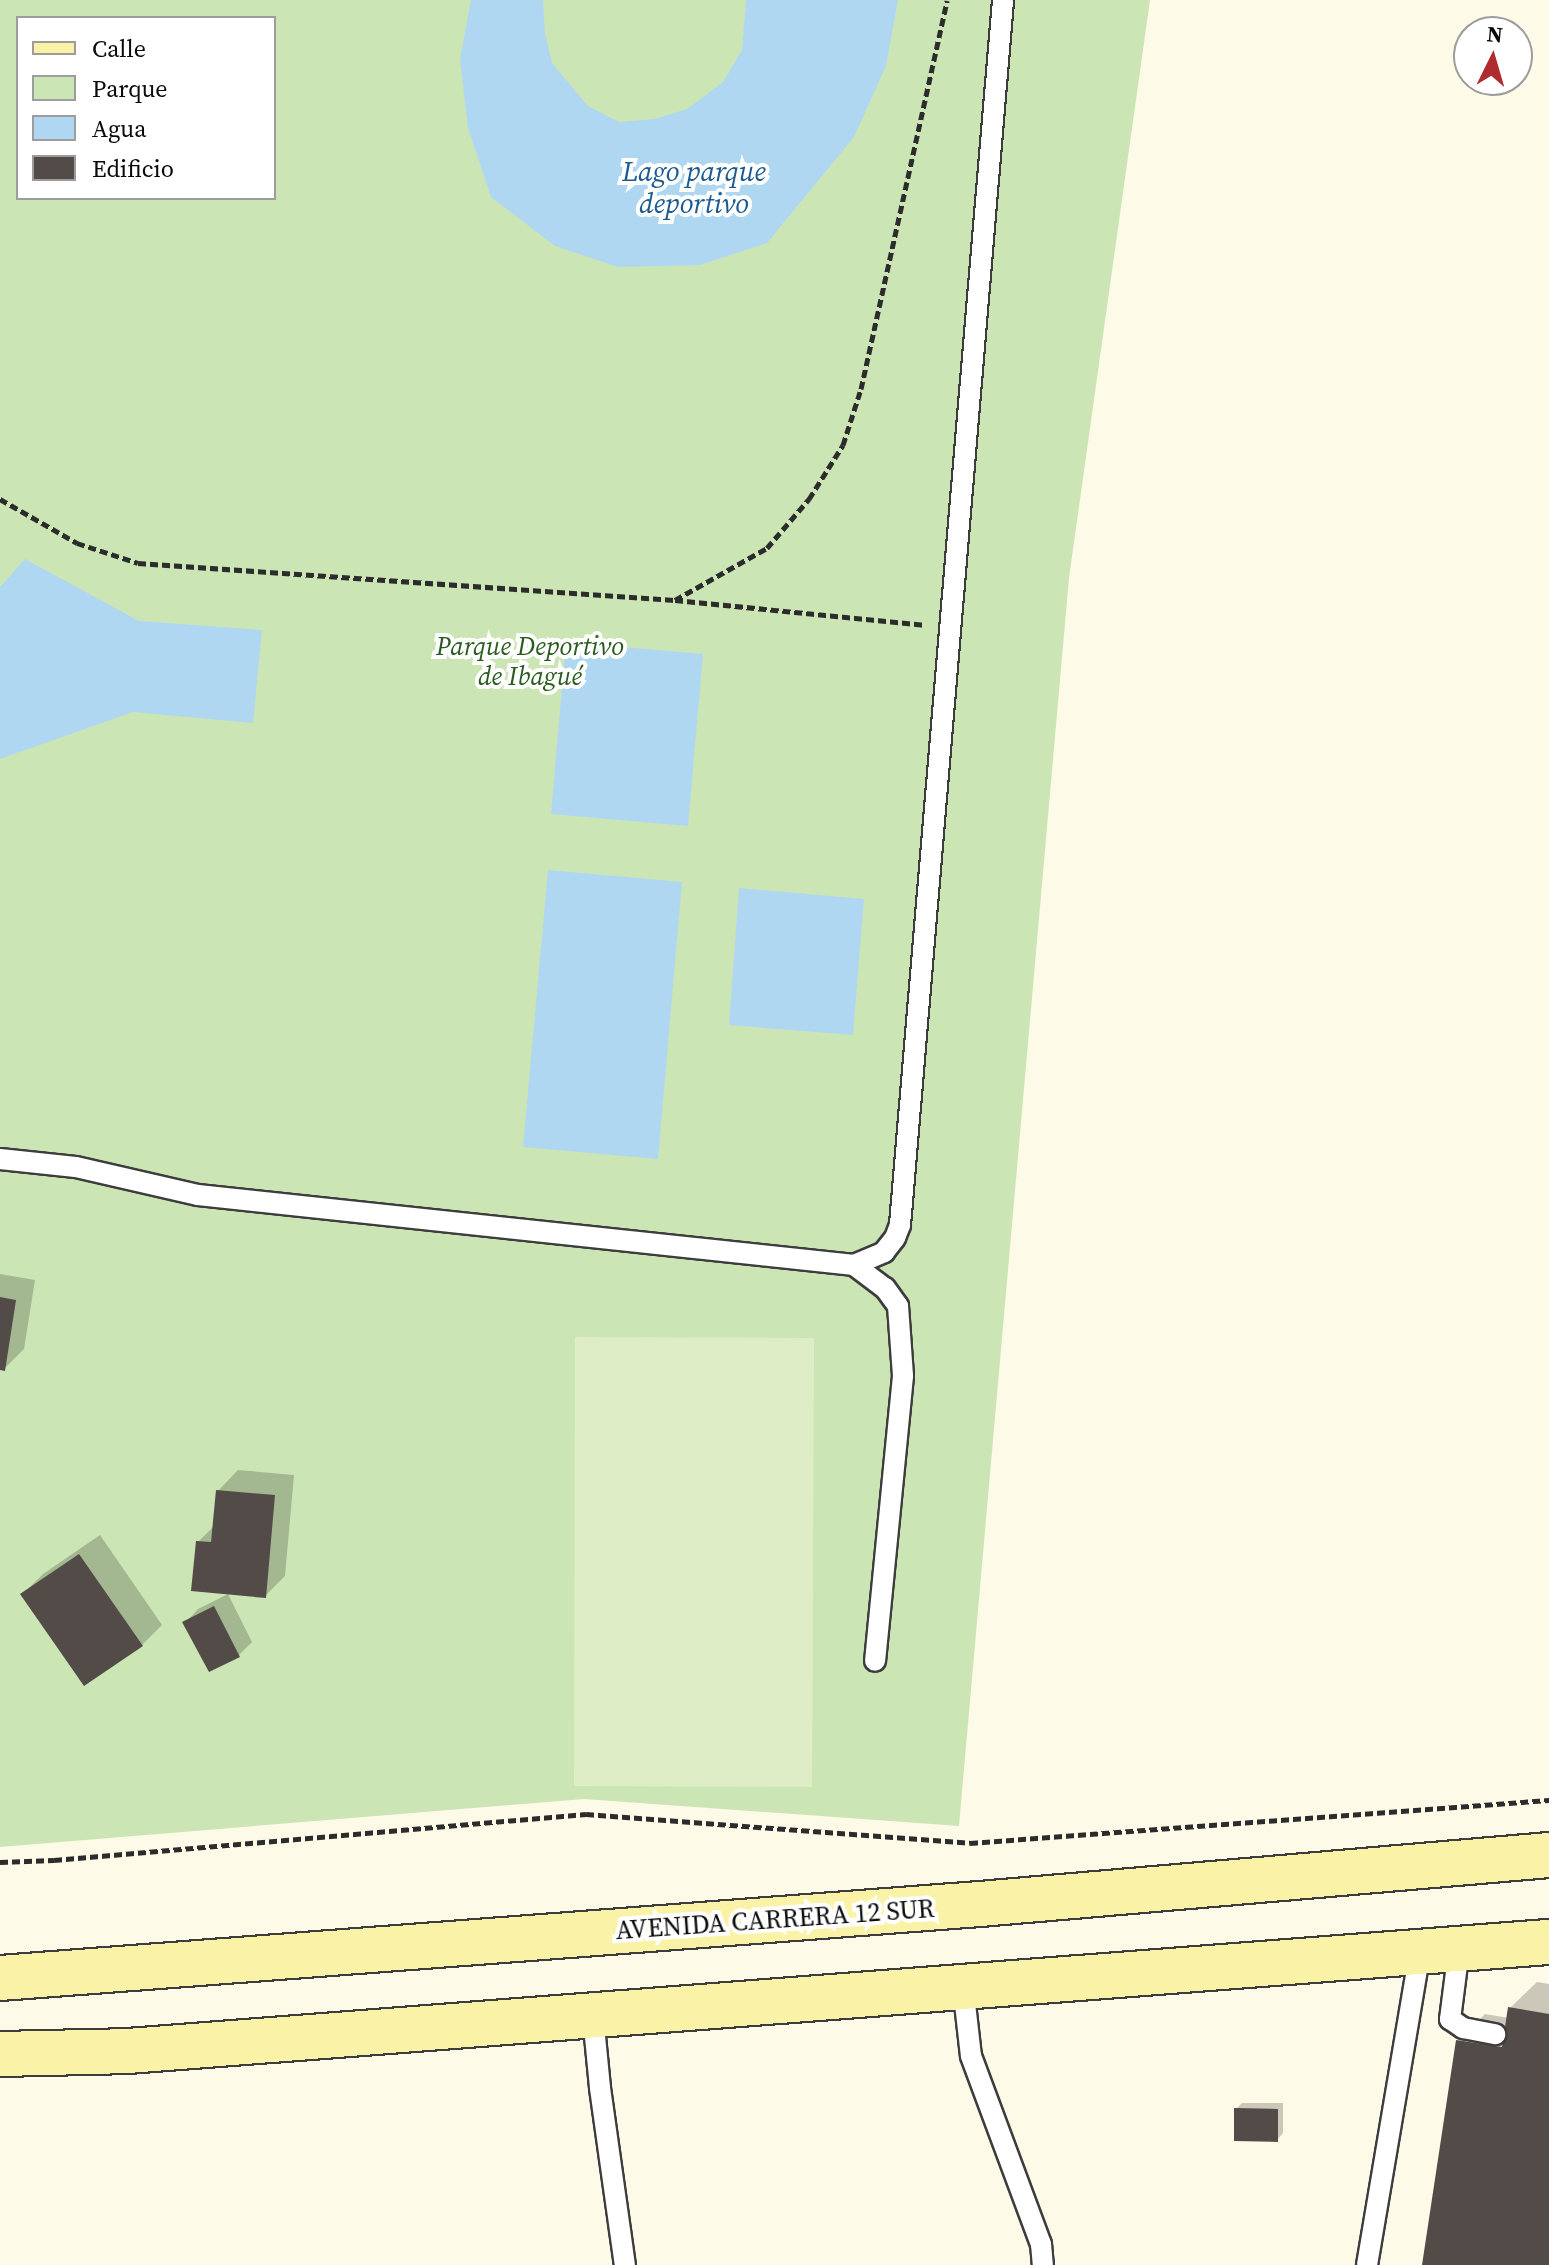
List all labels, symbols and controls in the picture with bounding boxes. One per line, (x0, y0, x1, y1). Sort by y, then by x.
legend (16, 16, 276, 200)
north arrow (1453, 16, 1533, 96)
text: N (1486, 18, 1504, 50)
text: Calle (92, 32, 146, 65)
text: Parque (92, 72, 168, 105)
text: Agua (92, 112, 147, 145)
text: Edificio (92, 152, 174, 185)
water label: Lago parque deportivo (622, 154, 766, 220)
park label: Parque Deportivo de Ibagué (436, 631, 624, 692)
street label: AVENIDA CARRERA 12 SUR (615, 1893, 935, 1947)

